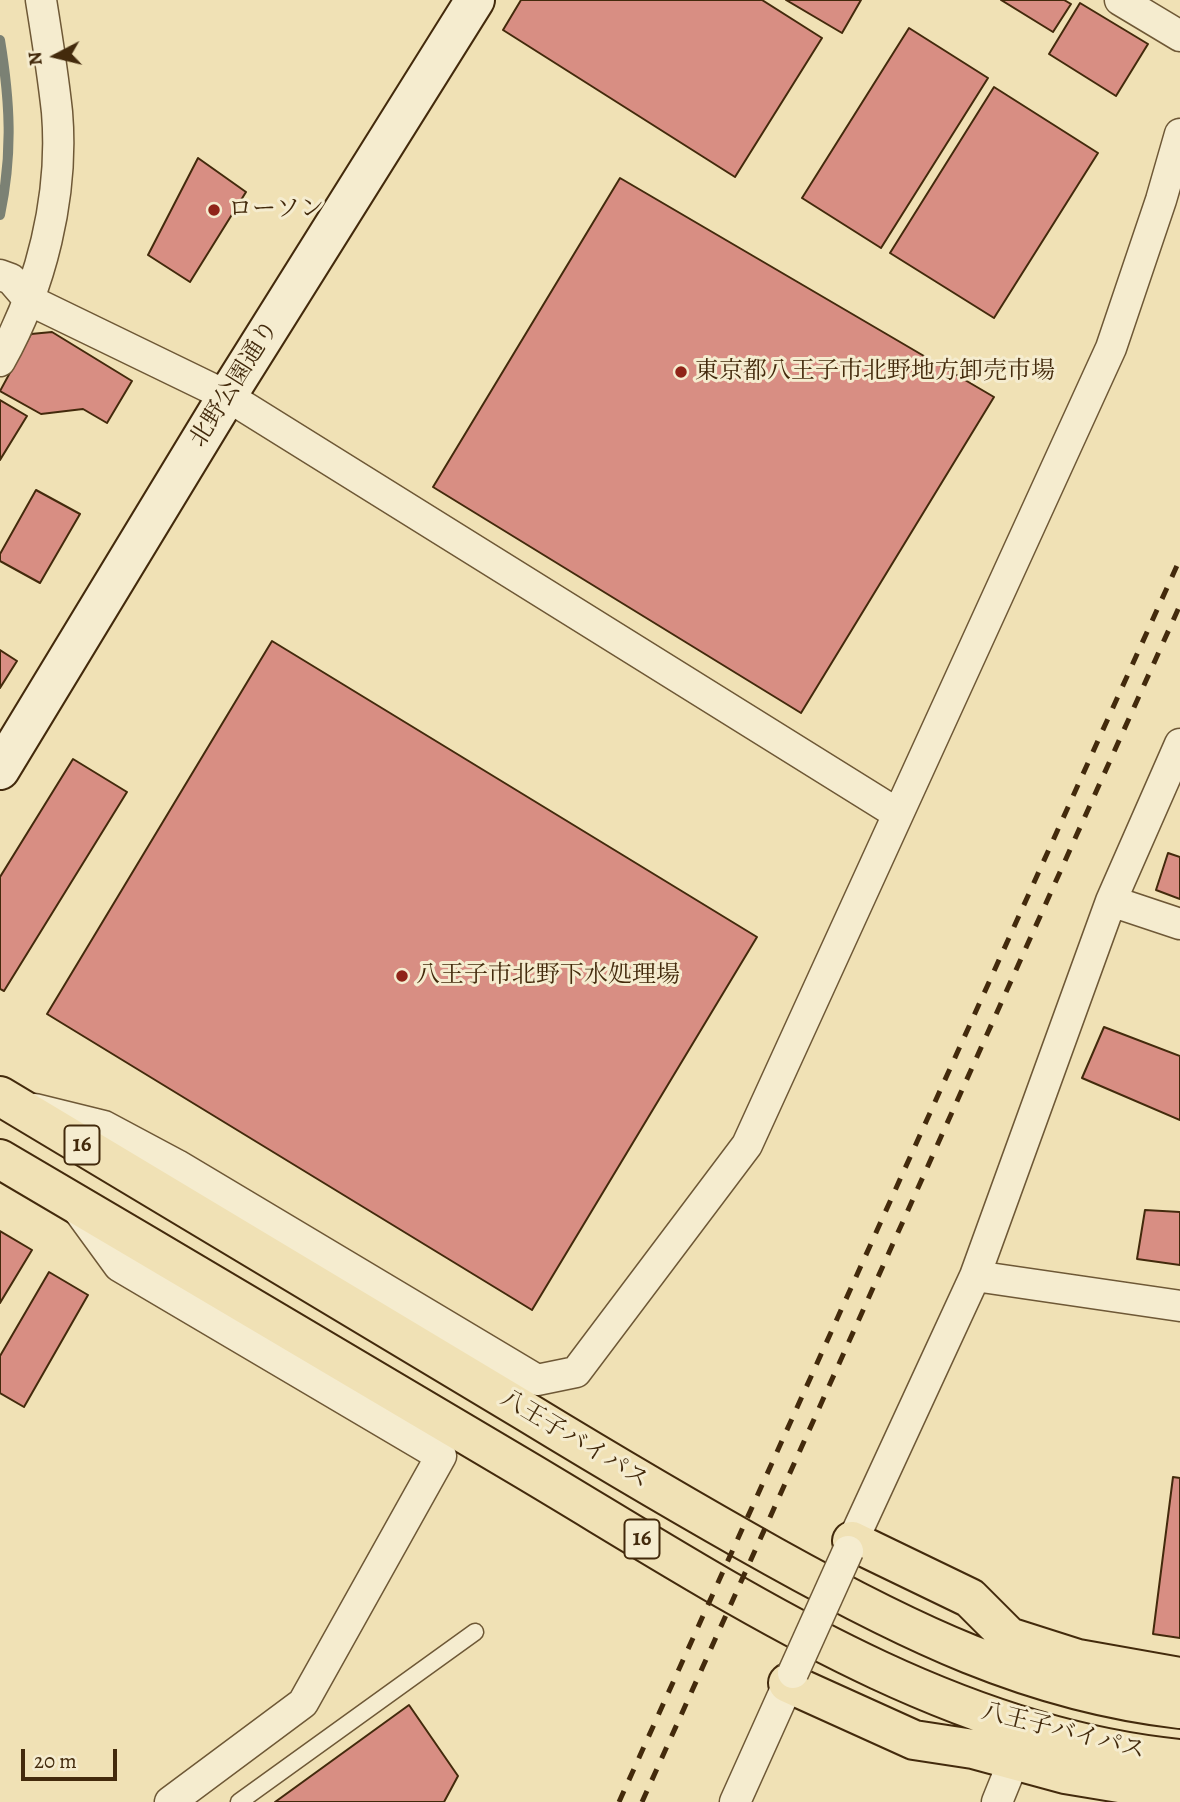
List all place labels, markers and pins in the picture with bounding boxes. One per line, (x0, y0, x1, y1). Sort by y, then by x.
place label: ローソン (228, 196, 324, 224)
marker: ローソン (206, 202, 222, 218)
place label: 東京都八王子市北野地方卸売市場 (695, 358, 1055, 386)
marker: 東京都八王子市北野地方卸売市場 (673, 364, 689, 380)
place label: 八王子市北野下水処理場 (416, 962, 680, 990)
marker: 八王子市北野下水処理場 (394, 968, 410, 984)

